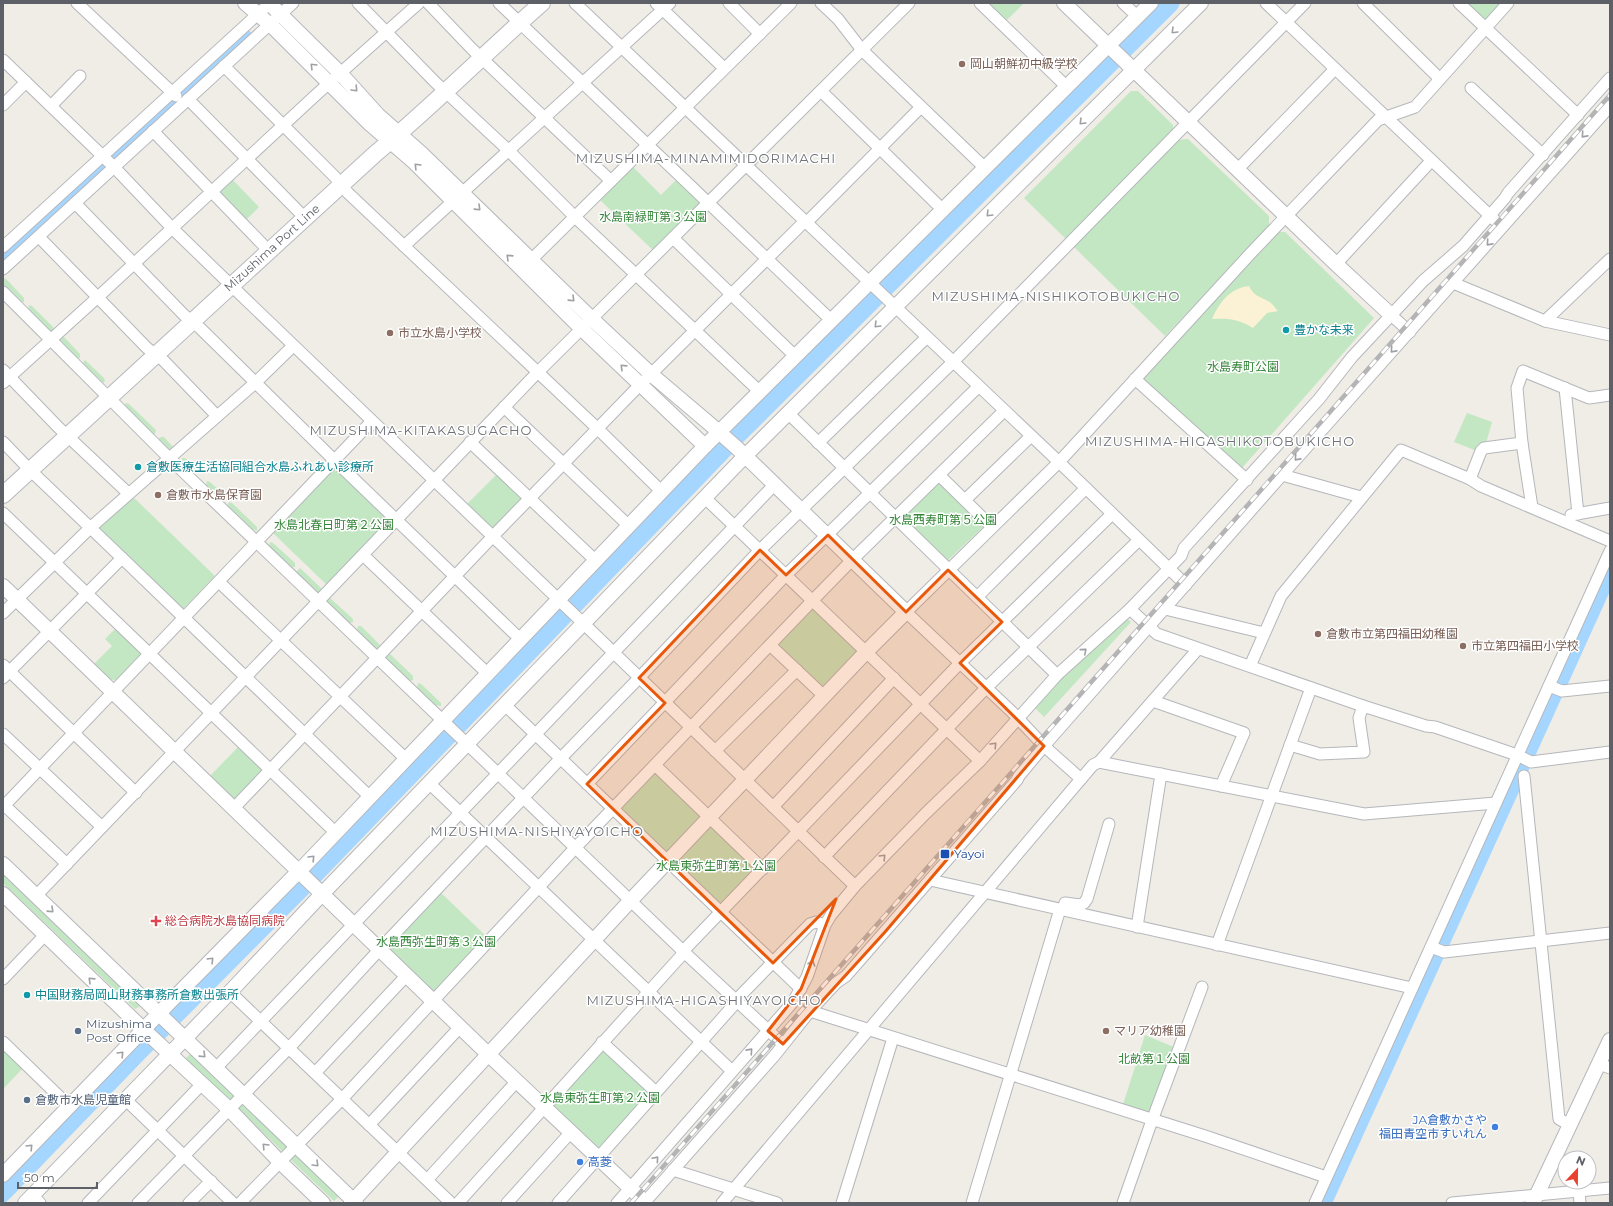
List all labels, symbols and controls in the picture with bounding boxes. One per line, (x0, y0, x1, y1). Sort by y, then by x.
one-way arrow (1171, 26, 1179, 34)
place label: 岡山朝鮮初中級学校 (970, 56, 1078, 71)
marker: 岡山朝鮮初中級学校 (957, 59, 967, 69)
one-way arrow (310, 63, 318, 71)
one-way arrow (350, 84, 357, 92)
one-way arrow (1079, 117, 1087, 125)
one-way arrow (1581, 130, 1589, 138)
district label: MIZUSHIMA-MINAMIMIDORIMACHI (576, 150, 836, 166)
one-way arrow (414, 163, 422, 171)
street label: Mizushima Port Line (221, 201, 323, 295)
one-way arrow (473, 203, 481, 211)
park label: 水島南緑町第３公園 (599, 209, 707, 224)
one-way arrow (986, 209, 994, 217)
one-way arrow (1486, 238, 1493, 245)
one-way arrow (507, 255, 514, 262)
district label: MIZUSHIMA-NISHIKOTOBUKICHO (932, 288, 1180, 304)
one-way arrow (567, 294, 575, 301)
one-way arrow (874, 320, 882, 328)
place label: 豊かな未来 (1294, 322, 1354, 337)
place label: 市立水島小学校 (398, 325, 482, 340)
marker: 豊かな未来 (1281, 325, 1291, 335)
marker: 市立水島小学校 (385, 328, 395, 338)
one-way arrow (1390, 345, 1398, 353)
park label: 水島寿町公園 (1207, 359, 1279, 374)
one-way arrow (620, 365, 627, 372)
district label: MIZUSHIMA-KITAKASUGACHO (309, 422, 533, 438)
district label: MIZUSHIMA-HIGASHIKOTOBUKICHO (1085, 433, 1355, 449)
one-way arrow (1295, 453, 1302, 460)
place label: 倉敷医療生活協同組合水島ふれあい診療所 (146, 459, 374, 474)
marker: 倉敷医療生活協同組合水島ふれあい診療所 (133, 462, 143, 472)
place label: 倉敷市水島保育園 (166, 487, 262, 502)
marker: 倉敷市水島保育園 (153, 490, 163, 500)
park label: 水島西寿町第５公園 (889, 512, 997, 527)
park label: 水島北春日町第２公園 (274, 517, 394, 532)
place label: 倉敷市立第四福田幼稚園 (1326, 626, 1458, 641)
marker: 倉敷市立第四福田幼稚園 (1313, 629, 1323, 639)
place label: 市立第四福田小学校 (1471, 638, 1579, 653)
marker: 市立第四福田小学校 (1458, 641, 1468, 651)
one-way arrow (1079, 649, 1086, 656)
one-way arrow (990, 742, 997, 750)
district label: MIZUSHIMA-NISHIYAYOICHO (430, 823, 644, 839)
place label: Yayoi (954, 846, 985, 861)
marker: Yayoi (939, 848, 951, 860)
one-way arrow (878, 854, 886, 862)
one-way arrow (307, 855, 315, 863)
park label: 水島東弥生町第１公園 (656, 858, 776, 873)
one-way arrow (46, 906, 54, 913)
place label: 総合病院水島協同病院 (165, 913, 285, 928)
marker: 総合病院水島協同病院 (150, 915, 162, 927)
park label: 水島西弥生町第３公園 (376, 934, 496, 949)
one-way arrow (206, 957, 214, 965)
one-way arrow (807, 960, 815, 967)
one-way arrow (88, 977, 96, 984)
place label: 中国財務局岡山財務事務所倉敷出張所 (35, 987, 239, 1002)
marker: 中国財務局岡山財務事務所倉敷出張所 (22, 990, 32, 1000)
district label: MIZUSHIMA-HIGASHIYAYOICHO (586, 992, 822, 1008)
place label: Mizushima Post Office (86, 1016, 152, 1045)
place label: マリア幼稚園 (1114, 1023, 1186, 1038)
marker: Mizushima Post Office (73, 1026, 83, 1036)
marker: マリア幼稚園 (1101, 1026, 1111, 1036)
one-way arrow (746, 1048, 753, 1055)
one-way arrow (198, 1050, 206, 1058)
one-way arrow (116, 1051, 123, 1059)
park label: 北畝第１公園 (1118, 1051, 1190, 1066)
park label: 水島東弥生町第２公園 (540, 1090, 660, 1105)
place label: 倉敷市水島児童館 (35, 1092, 131, 1107)
marker: 倉敷市水島児童館 (22, 1095, 32, 1105)
place label: JA倉敷かさや 福田青空市すいれん (1379, 1112, 1487, 1141)
marker: JA倉敷かさや 福田青空市すいれん (1490, 1122, 1500, 1132)
one-way arrow (262, 1143, 270, 1151)
one-way arrow (25, 1144, 33, 1152)
north arrow (1557, 1150, 1597, 1190)
text: N (1574, 1153, 1587, 1169)
place label: 高菱 (588, 1154, 612, 1169)
one-way arrow (651, 1156, 658, 1164)
marker: 高菱 (575, 1157, 585, 1167)
one-way arrow (311, 1159, 319, 1167)
scale bar (18, 1164, 97, 1190)
text: 50 m (24, 1170, 55, 1185)

